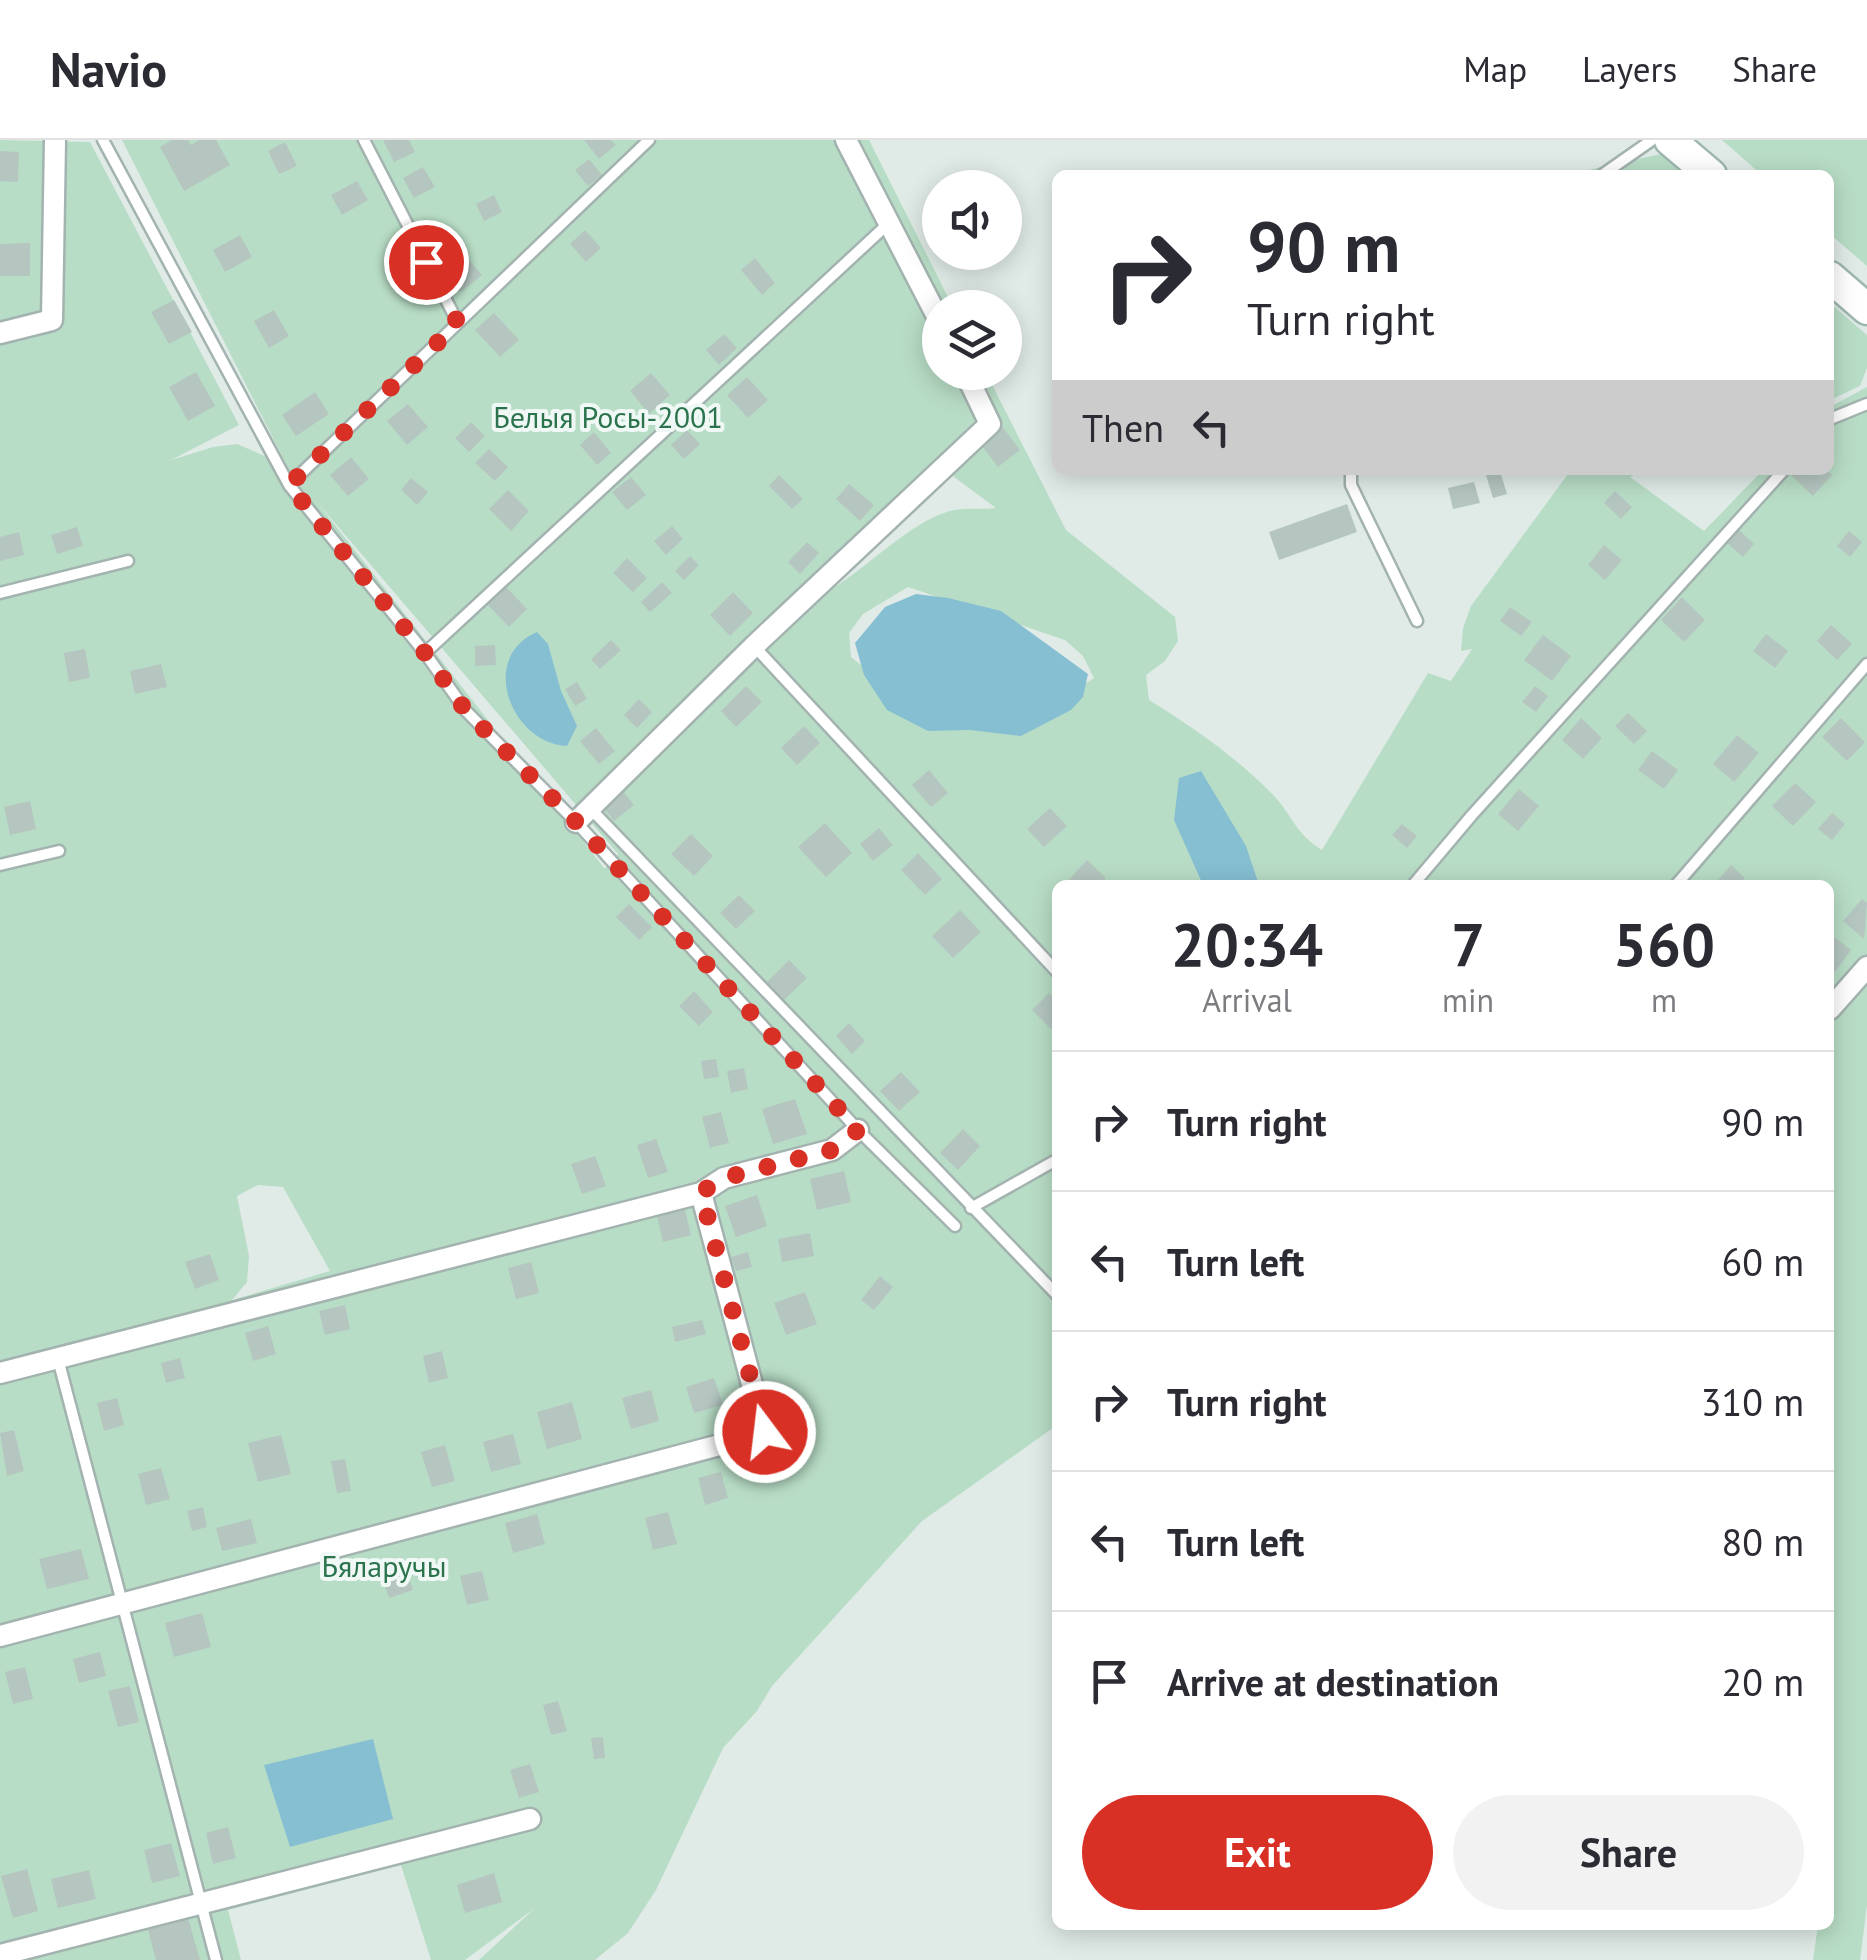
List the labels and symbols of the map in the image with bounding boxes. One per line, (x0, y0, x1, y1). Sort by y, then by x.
pin (384, 220, 469, 305)
park label: Белыя Росы-2001 (493, 397, 723, 436)
position arrow (713, 1380, 817, 1484)
park label: Бяларучы (321, 1546, 447, 1585)

